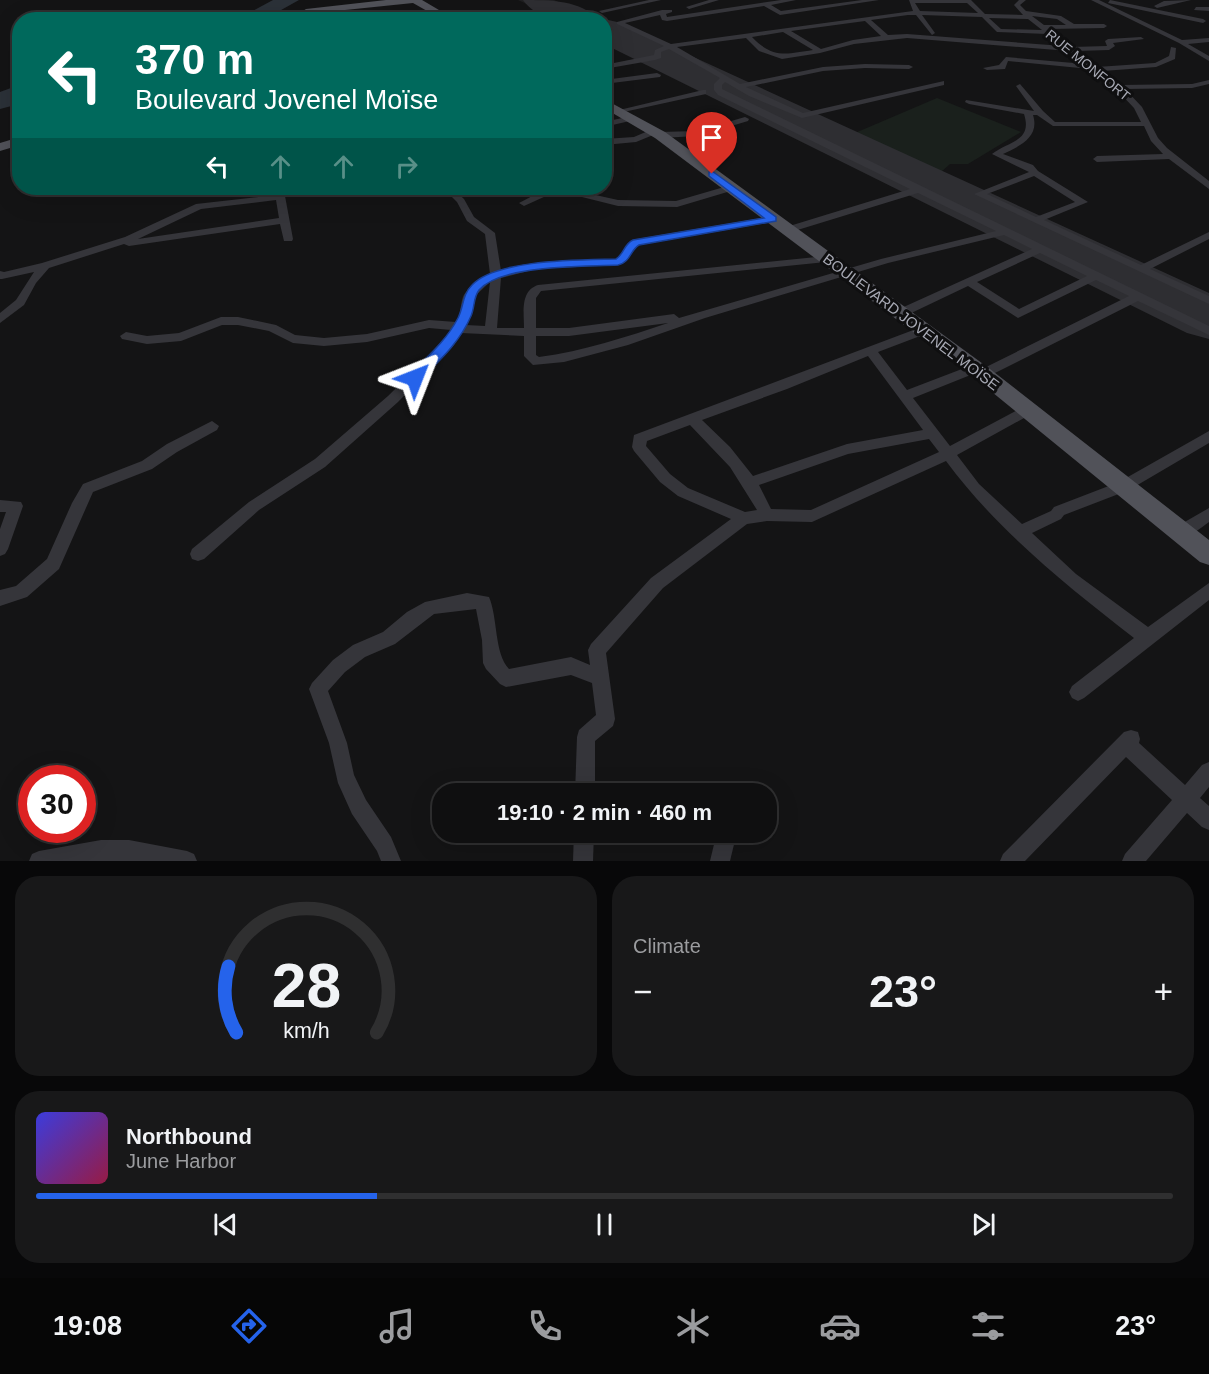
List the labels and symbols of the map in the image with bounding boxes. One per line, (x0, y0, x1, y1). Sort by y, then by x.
street label: RUE MONFORT (1043, 26, 1134, 104)
pin (686, 112, 737, 174)
street label: BOULEVARD JOVENEL MOÏSE (820, 250, 1003, 393)
position arrow (383, 346, 447, 410)
speed limit sign: 30 (18, 765, 96, 843)

